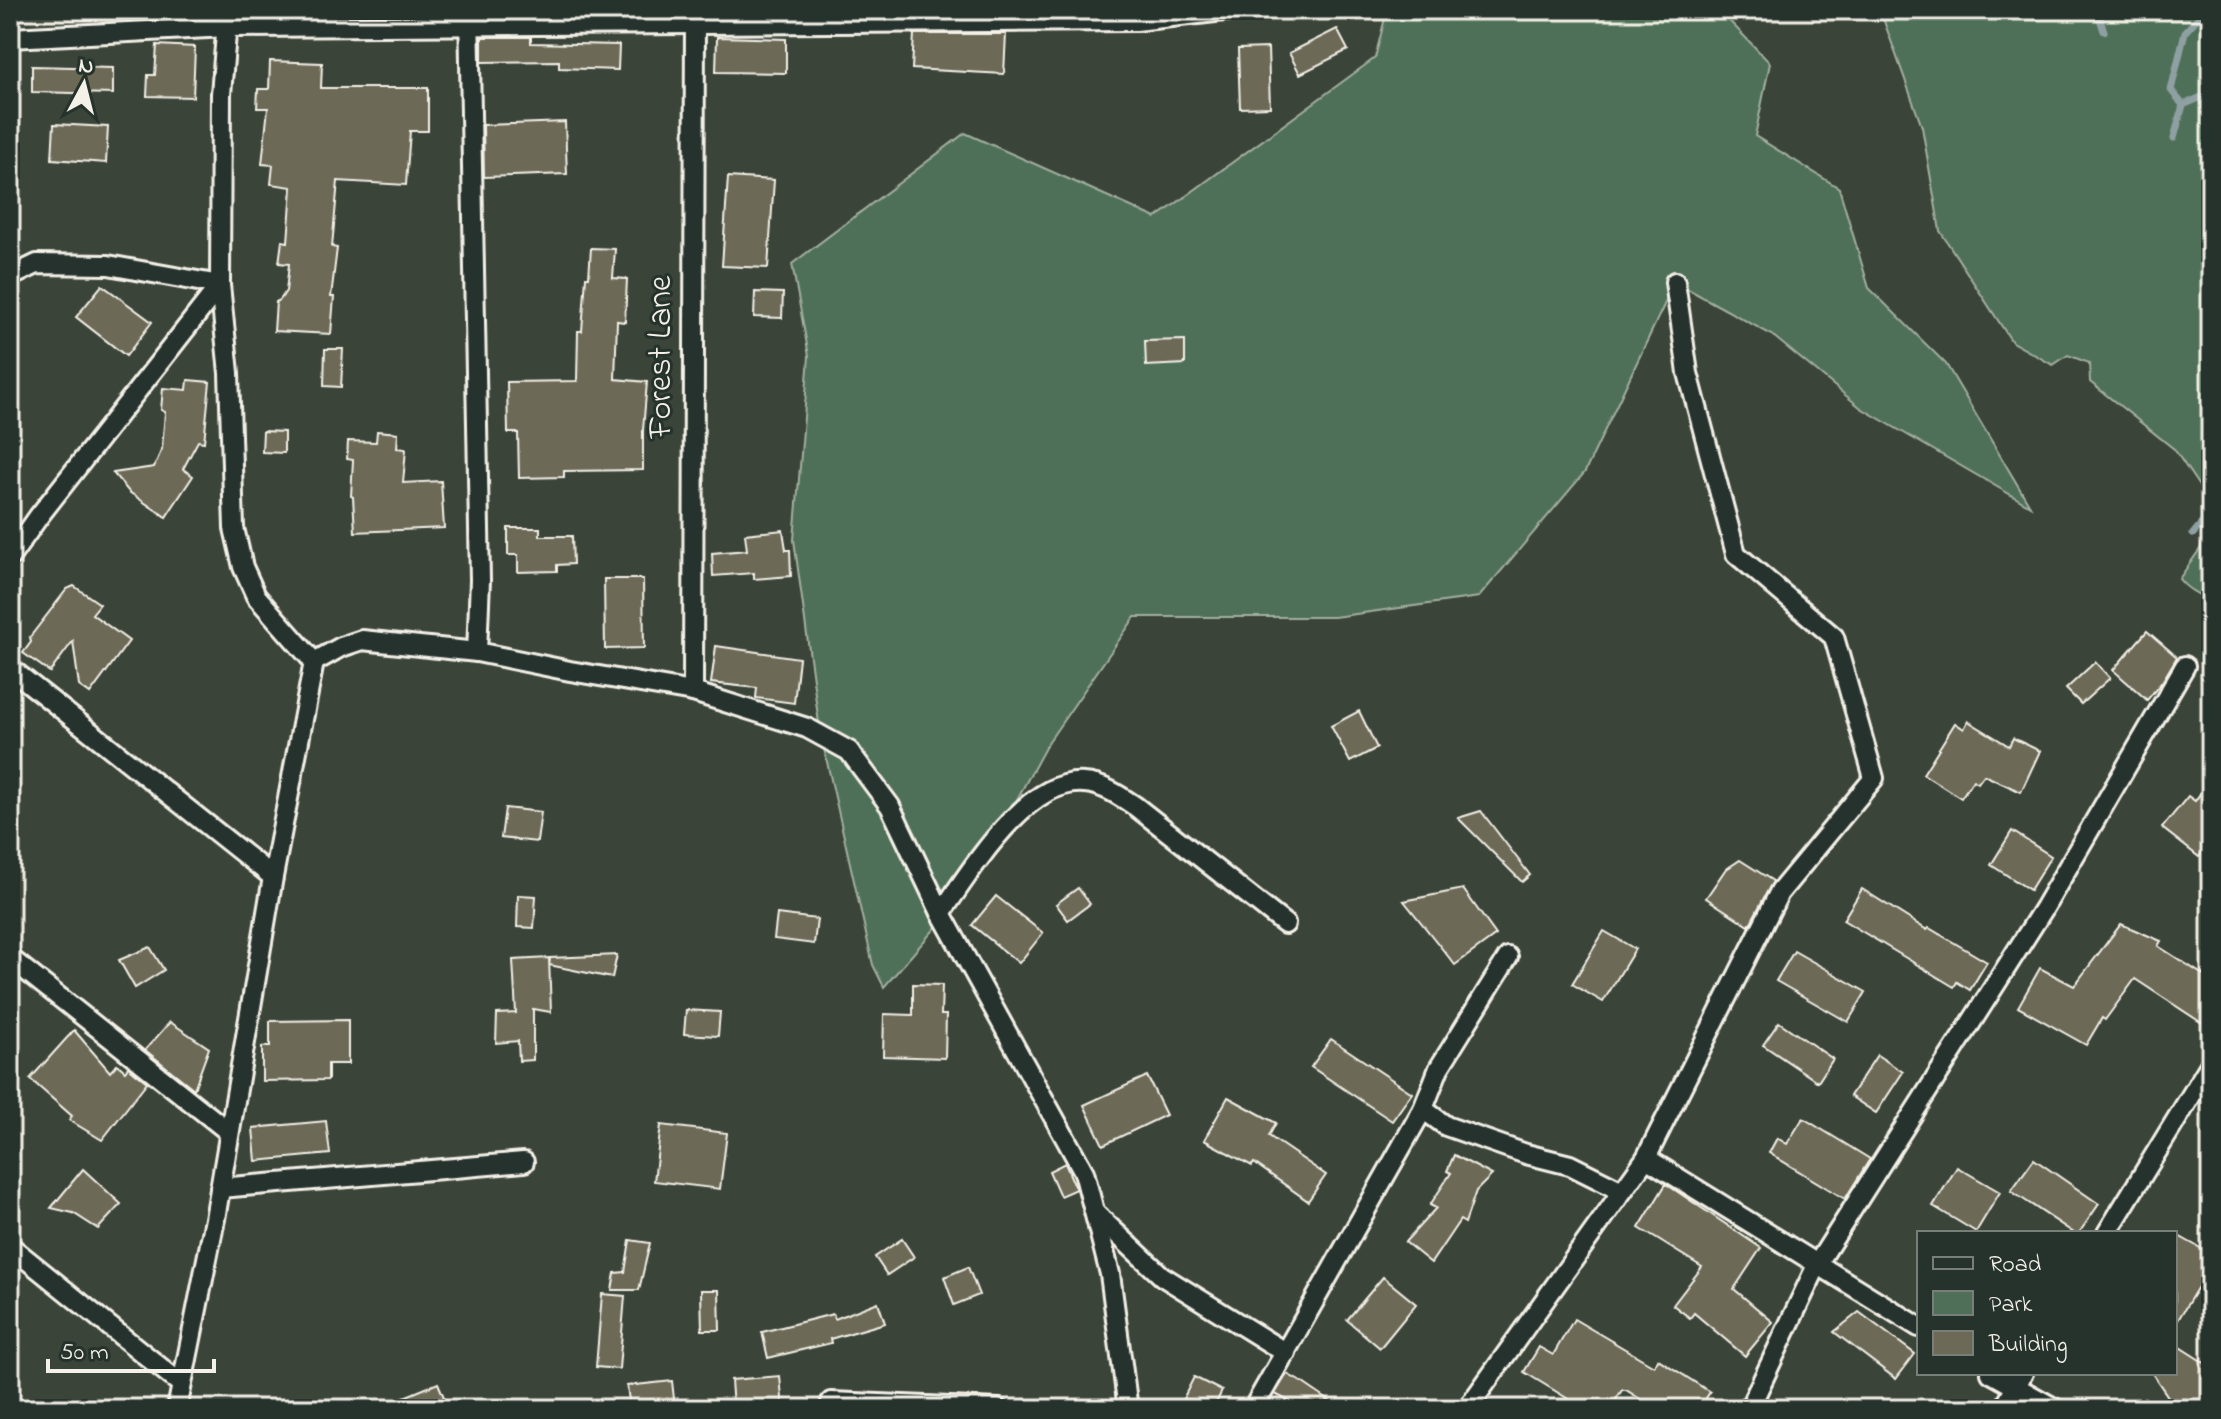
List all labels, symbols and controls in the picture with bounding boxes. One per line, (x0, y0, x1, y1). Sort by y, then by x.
north arrow (44, 44, 124, 124)
text: N (77, 50, 95, 84)
street label: Forest Lane (637, 275, 687, 439)
legend (1917, 1231, 2177, 1375)
text: Road (1989, 1248, 2042, 1283)
text: Park (1989, 1288, 2033, 1323)
scale bar (48, 1323, 214, 1373)
text: Building (1988, 1328, 2068, 1363)
text: 50 m (60, 1336, 109, 1371)

